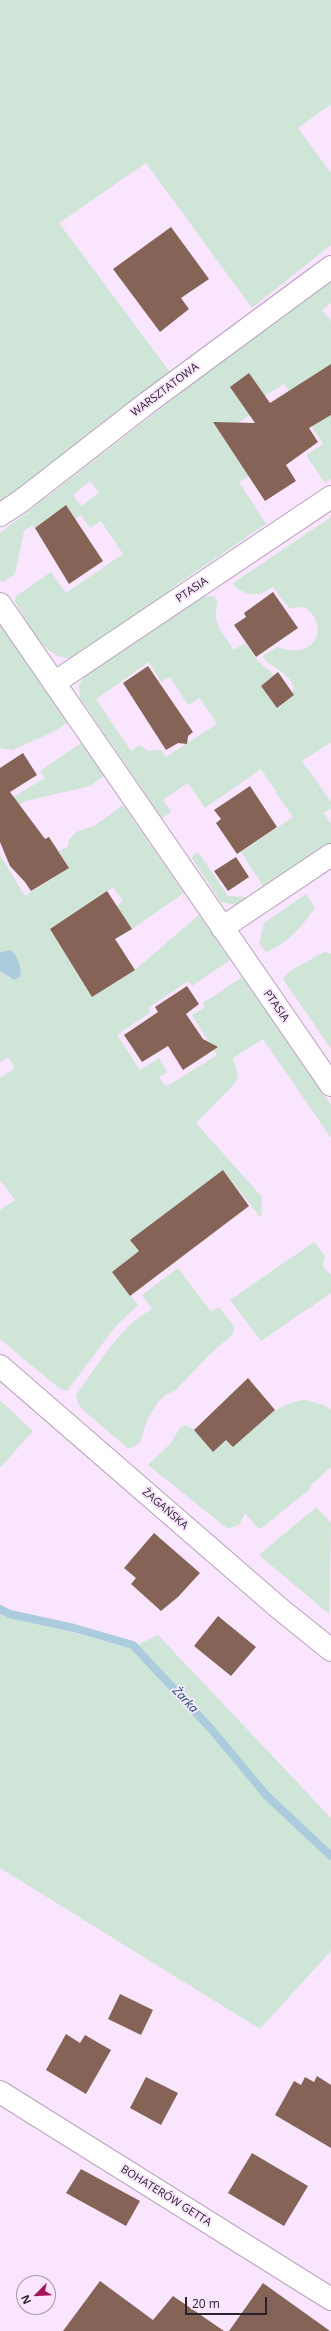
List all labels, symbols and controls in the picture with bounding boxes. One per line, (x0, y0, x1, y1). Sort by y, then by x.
street label: WARSZTATOWA (129, 360, 201, 420)
street label: PTASIA (174, 575, 210, 605)
street label: PTASIA (260, 988, 292, 1024)
street label: ŻAGAŃSKA (139, 1486, 191, 1532)
water label: Żarka (169, 1684, 201, 1716)
street label: BOHATERÓW GETTA (118, 2163, 214, 2229)
north arrow (16, 2275, 56, 2315)
scale bar (187, 2289, 269, 2315)
text: N (17, 2293, 34, 2307)
text: 20 m (192, 2295, 220, 2312)

